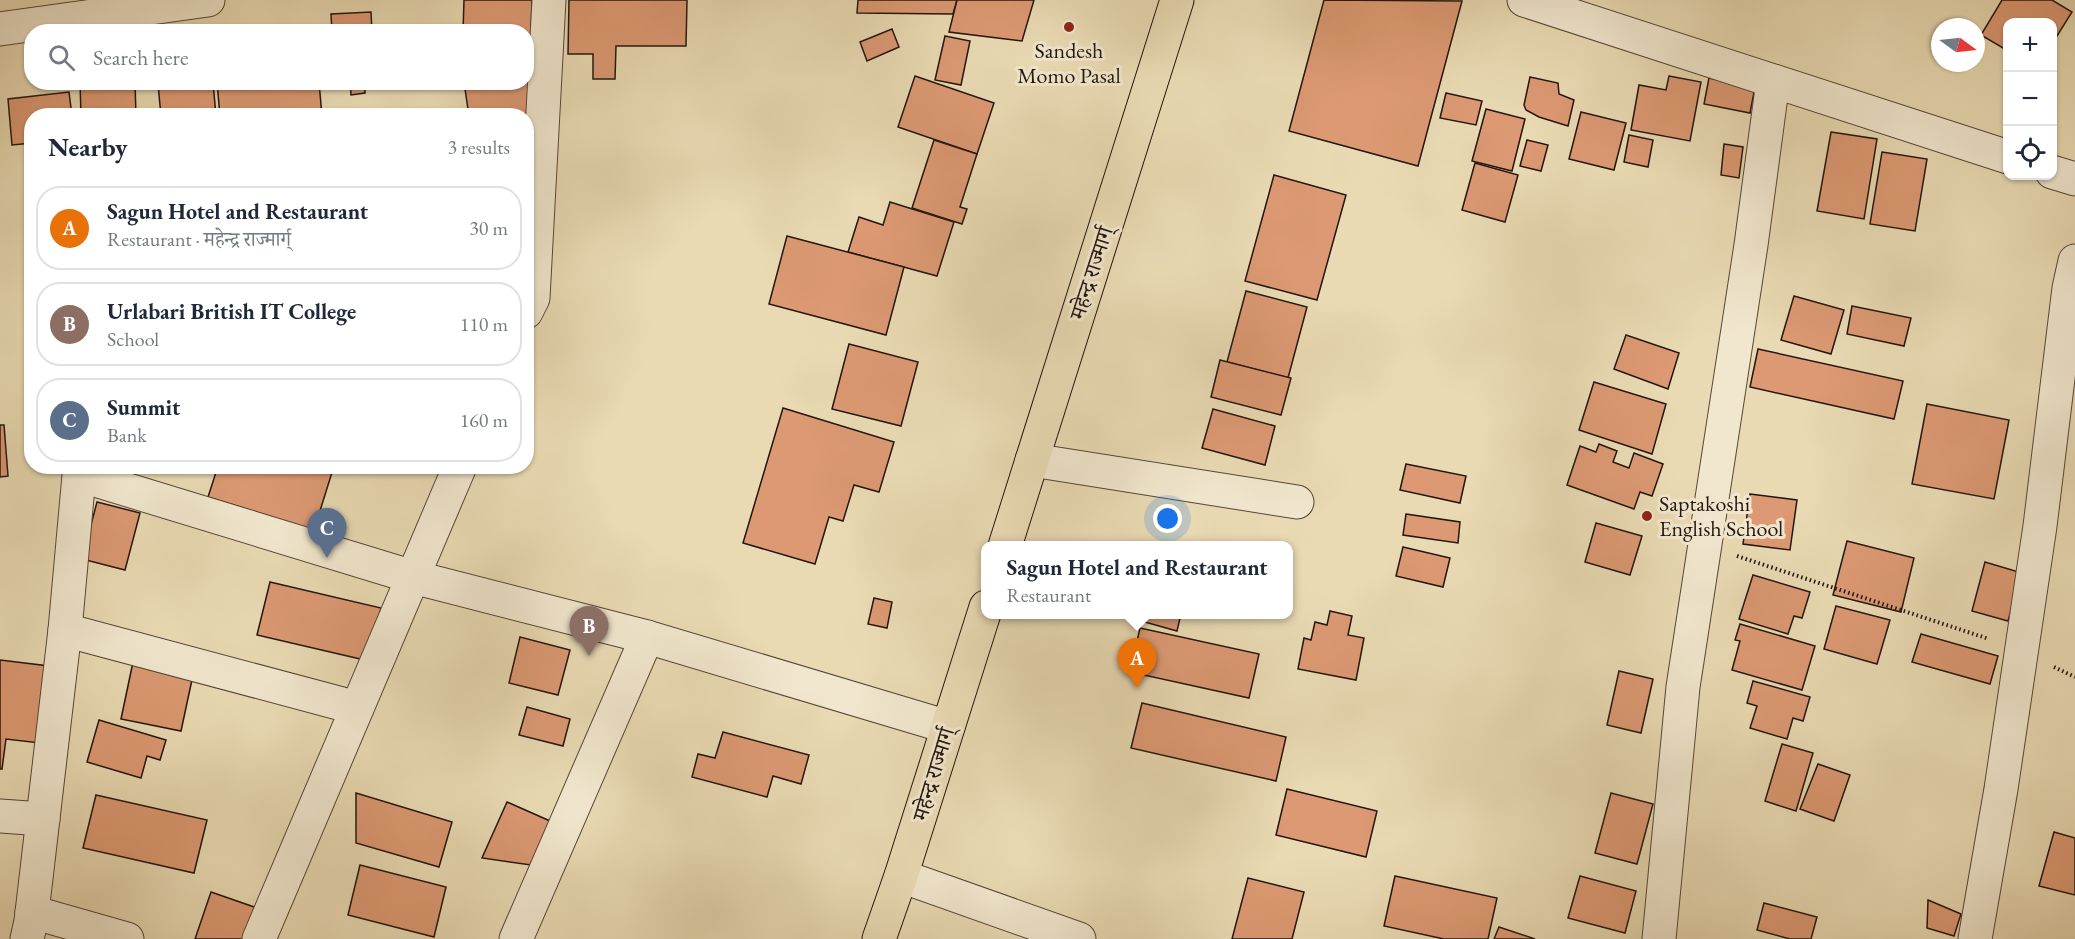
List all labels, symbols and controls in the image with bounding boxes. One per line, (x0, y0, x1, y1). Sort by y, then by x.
north arrow (1931, 18, 1985, 72)
map controls (2003, 18, 2057, 180)
button: + (2003, 18, 2057, 72)
marker: Sandesh Momo Pasal (1062, 20, 1076, 34)
search box (24, 24, 534, 90)
place label: Sandesh Momo Pasal (1017, 36, 1121, 90)
icon: search (45, 41, 78, 74)
text: Search here (93, 43, 188, 72)
button: − (2003, 72, 2057, 126)
button: locate (2003, 126, 2057, 180)
text: Nearby (48, 130, 128, 164)
text: 3 results (447, 134, 510, 160)
text: Sagun Hotel and Restaurant (107, 197, 368, 226)
text: A (62, 215, 77, 241)
text: 30 m (469, 215, 508, 241)
street label: महेन्द्र राज्मार्ग् (1063, 220, 1121, 324)
text: Restaurant · महेन्द्र राज्मार्ग् (107, 226, 291, 252)
text: Urlabari British IT College (107, 297, 356, 326)
text: B (63, 311, 76, 337)
text: 110 m (460, 311, 508, 337)
text: School (107, 326, 159, 352)
text: Summit (107, 393, 180, 422)
text: C (62, 407, 77, 433)
text: 160 m (460, 407, 508, 433)
text: Bank (107, 422, 147, 448)
place label: Saptakoshi English School (1659, 489, 1783, 543)
your location (1153, 504, 1182, 533)
pin: C (308, 508, 346, 558)
marker: Saptakoshi English School (1640, 509, 1654, 523)
popup (981, 541, 1293, 619)
text: Sagun Hotel and Restaurant (1006, 553, 1268, 582)
text: Restaurant (1006, 582, 1091, 608)
pin: B (570, 606, 608, 656)
pin: A (1118, 638, 1156, 688)
street label: महेन्द्र राज्मार्ग् (905, 721, 962, 825)

